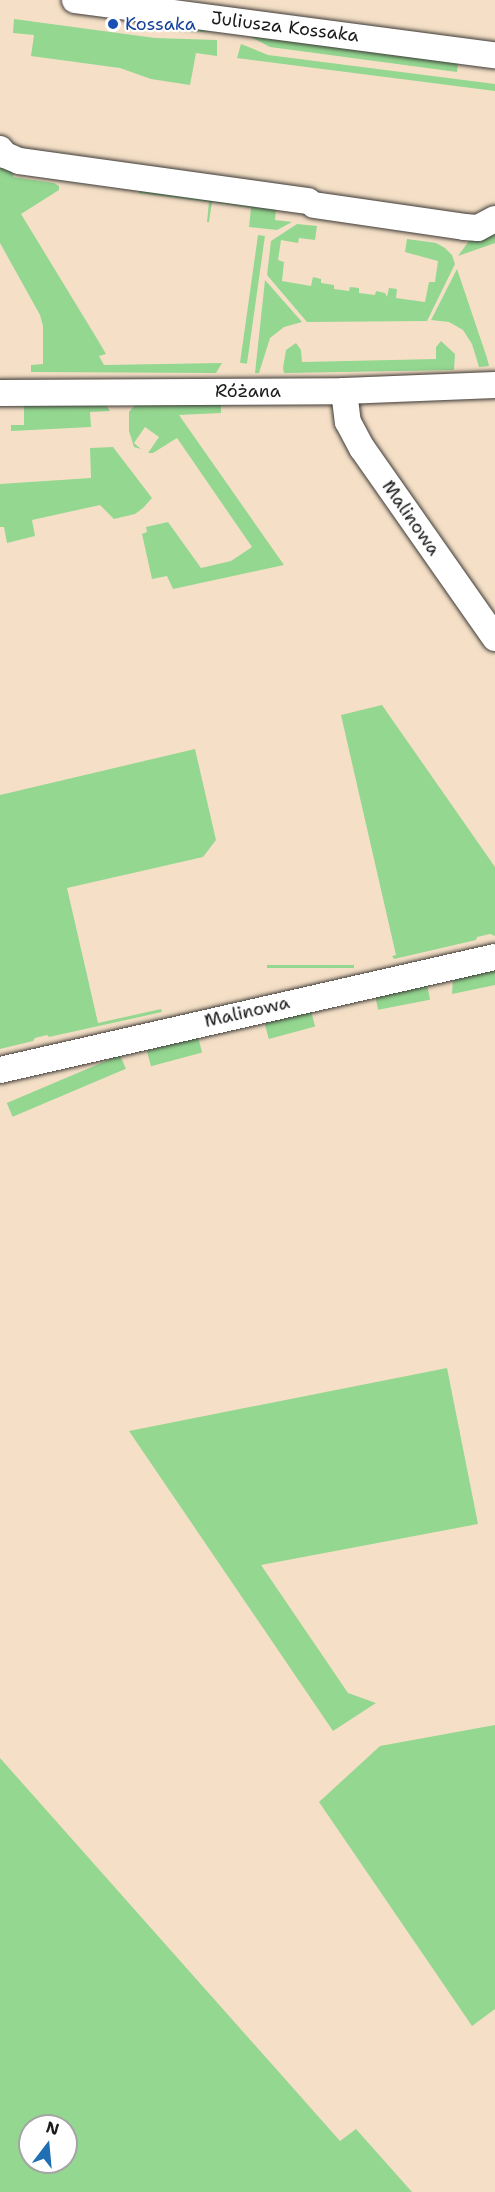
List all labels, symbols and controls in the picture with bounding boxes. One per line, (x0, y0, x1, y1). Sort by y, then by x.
street label: Juliusza Kossaka (210, 7, 360, 47)
place label: Kossaka (125, 13, 196, 35)
marker: Kossaka (106, 17, 120, 31)
street label: Różana (215, 380, 281, 402)
street label: Malinowa (377, 476, 445, 560)
street label: Malinowa (202, 992, 292, 1032)
north arrow (18, 2114, 78, 2174)
text: N (44, 2116, 62, 2140)

